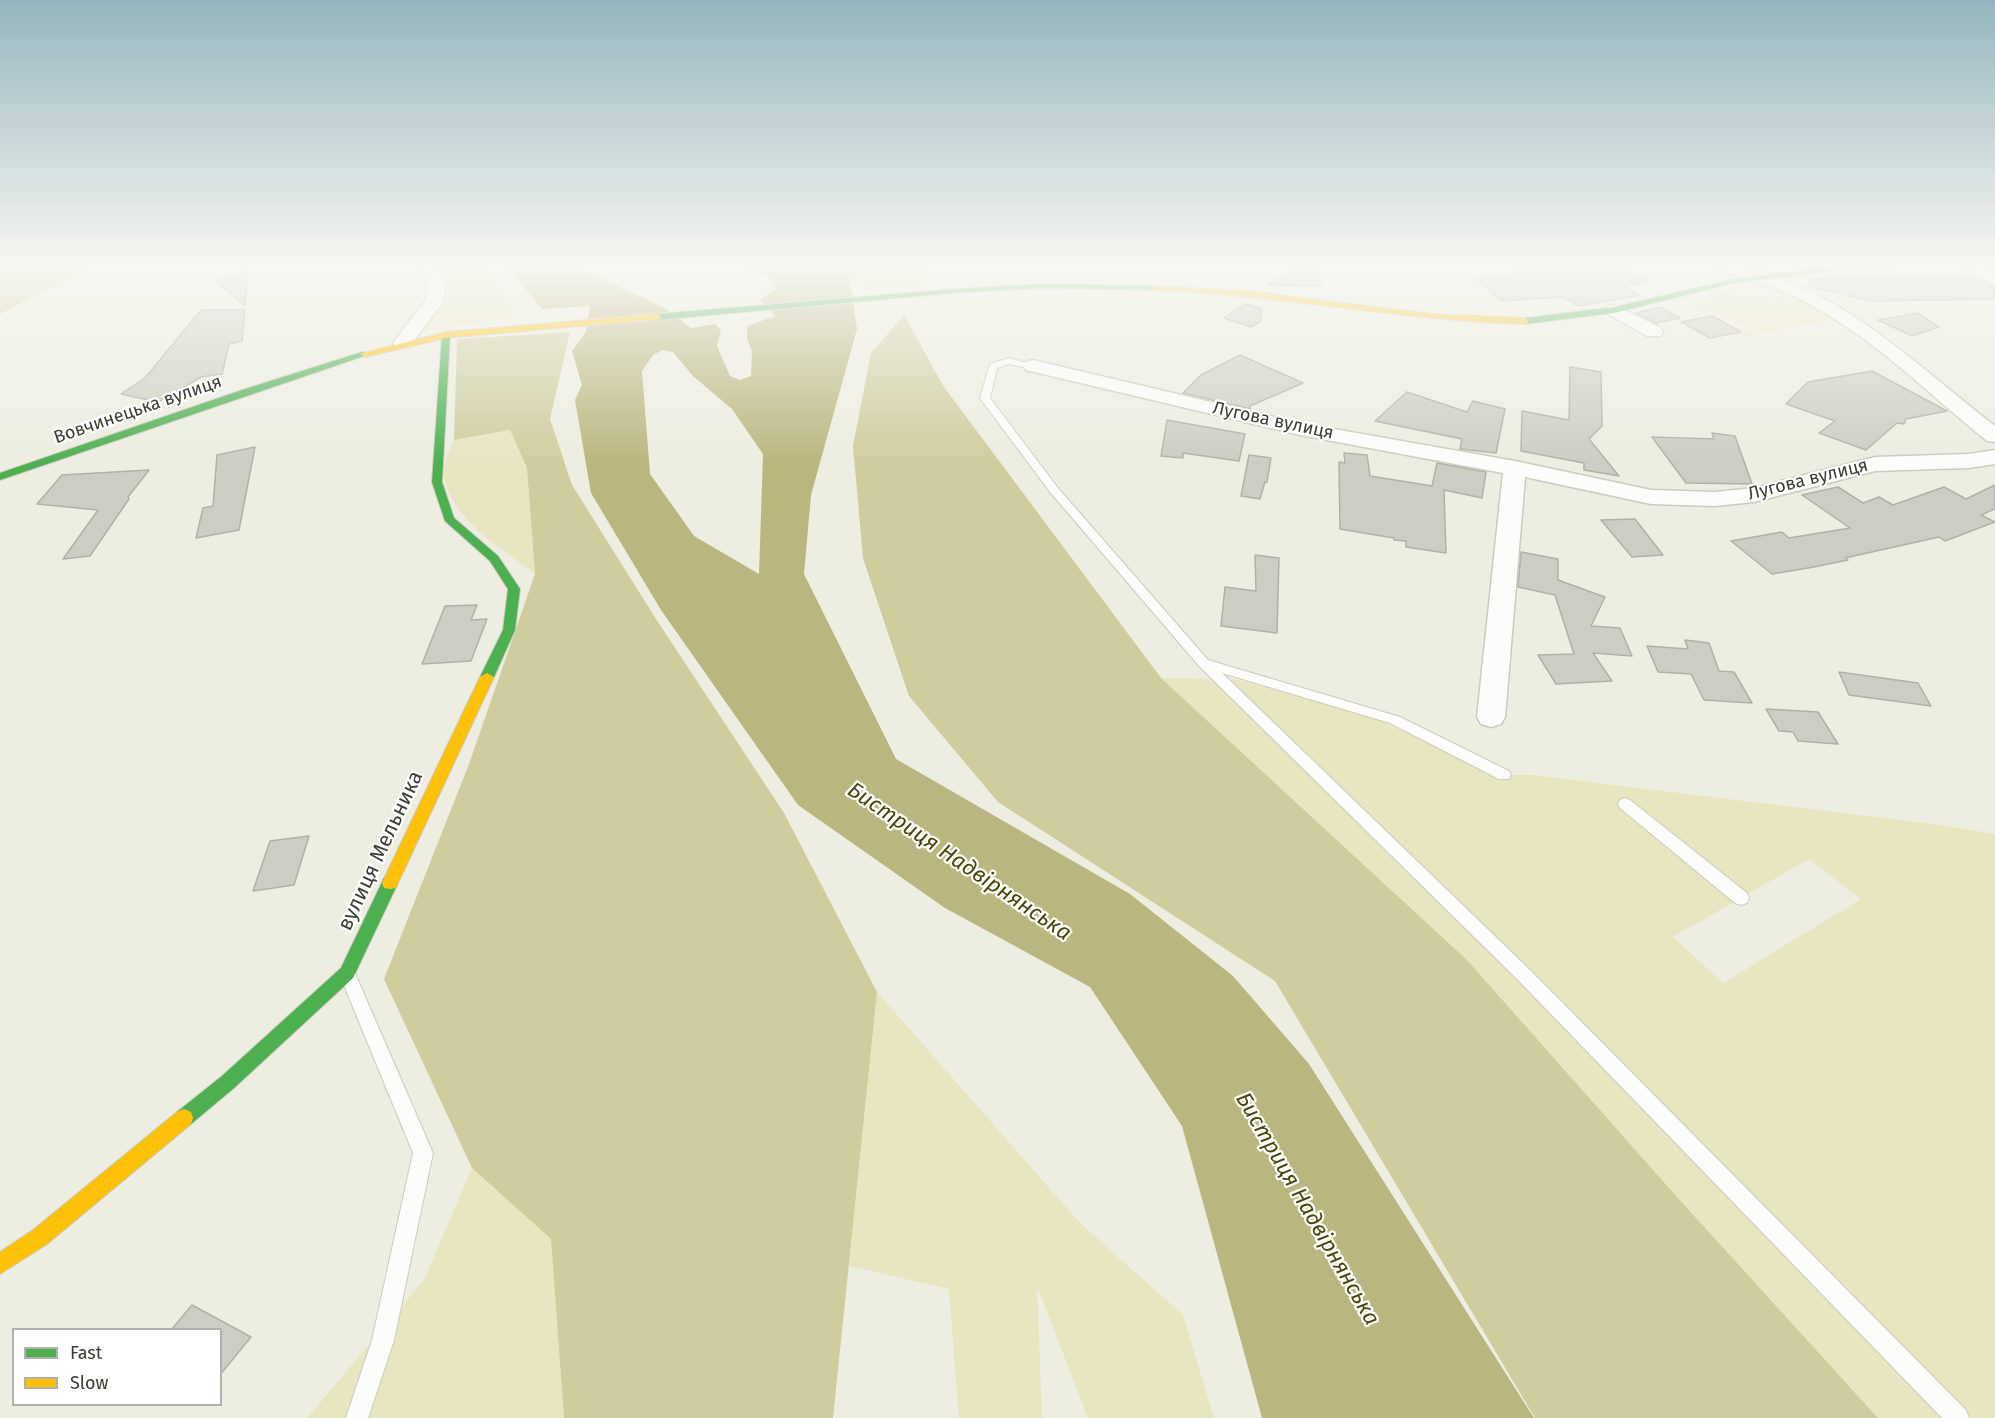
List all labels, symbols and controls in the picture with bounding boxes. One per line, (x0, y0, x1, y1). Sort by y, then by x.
street label: Вовчинецька вулиця (51, 371, 225, 449)
street label: Лугова вулиця (1210, 398, 1336, 444)
street label: Лугова вулиця (1746, 455, 1870, 505)
street label: вулиця Мельника (333, 767, 429, 935)
water label: Бистриця Надвірнянська (842, 777, 1076, 947)
water label: Бистриця Надвірнянська (1230, 1088, 1384, 1330)
legend (12, 1328, 222, 1406)
text: Fast (70, 1342, 102, 1364)
text: Slow (70, 1372, 108, 1394)

